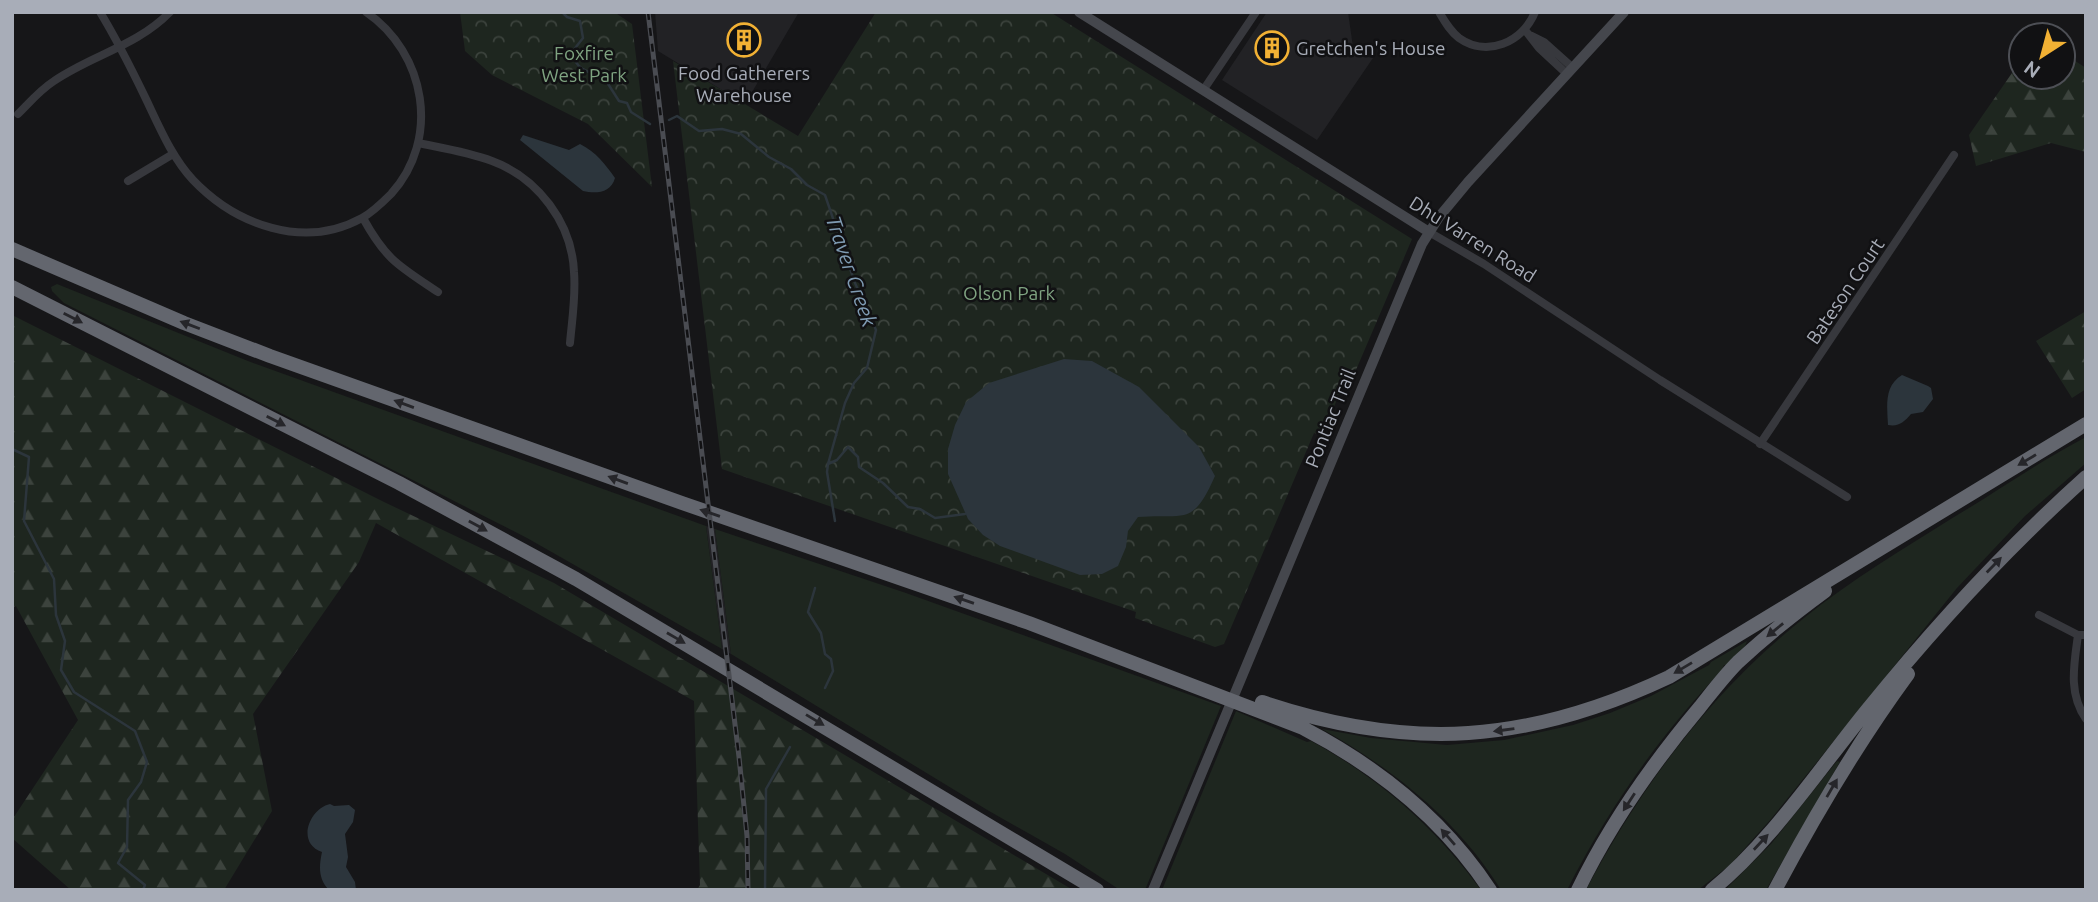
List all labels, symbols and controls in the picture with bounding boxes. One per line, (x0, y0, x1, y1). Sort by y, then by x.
building icon: Food Gatherers Warehouse (725, 21, 763, 59)
north arrow (2007, 21, 2077, 91)
building icon: Gretchen's House (1253, 29, 1291, 67)
place label: Gretchen's House (1296, 37, 1445, 59)
park label: Foxfire West Park (541, 42, 627, 86)
text: N (2020, 57, 2044, 83)
place label: Food Gatherers Warehouse (678, 62, 810, 106)
street label: Dhu Varren Road (1406, 191, 1540, 287)
water label: Traver Creek (822, 212, 882, 330)
street label: Bateson Court (1802, 234, 1889, 348)
park label: Olson Park (963, 282, 1055, 304)
one-way arrow (63, 313, 83, 324)
one-way arrow (180, 319, 201, 330)
street label: Pontiac Trail (1300, 365, 1360, 471)
one-way arrow (393, 398, 414, 409)
one-way arrow (266, 415, 286, 426)
one-way arrow (2018, 453, 2037, 466)
one-way arrow (608, 474, 629, 485)
one-way arrow (699, 507, 720, 518)
one-way arrow (468, 520, 488, 532)
one-way arrow (1986, 557, 2002, 574)
one-way arrow (954, 595, 975, 606)
one-way arrow (1767, 622, 1785, 637)
one-way arrow (666, 631, 686, 643)
one-way arrow (1674, 662, 1693, 675)
one-way arrow (805, 714, 824, 726)
one-way arrow (1493, 724, 1515, 735)
one-way arrow (1826, 778, 1838, 797)
one-way arrow (1622, 793, 1635, 812)
one-way arrow (1441, 828, 1456, 845)
one-way arrow (1753, 833, 1769, 851)

